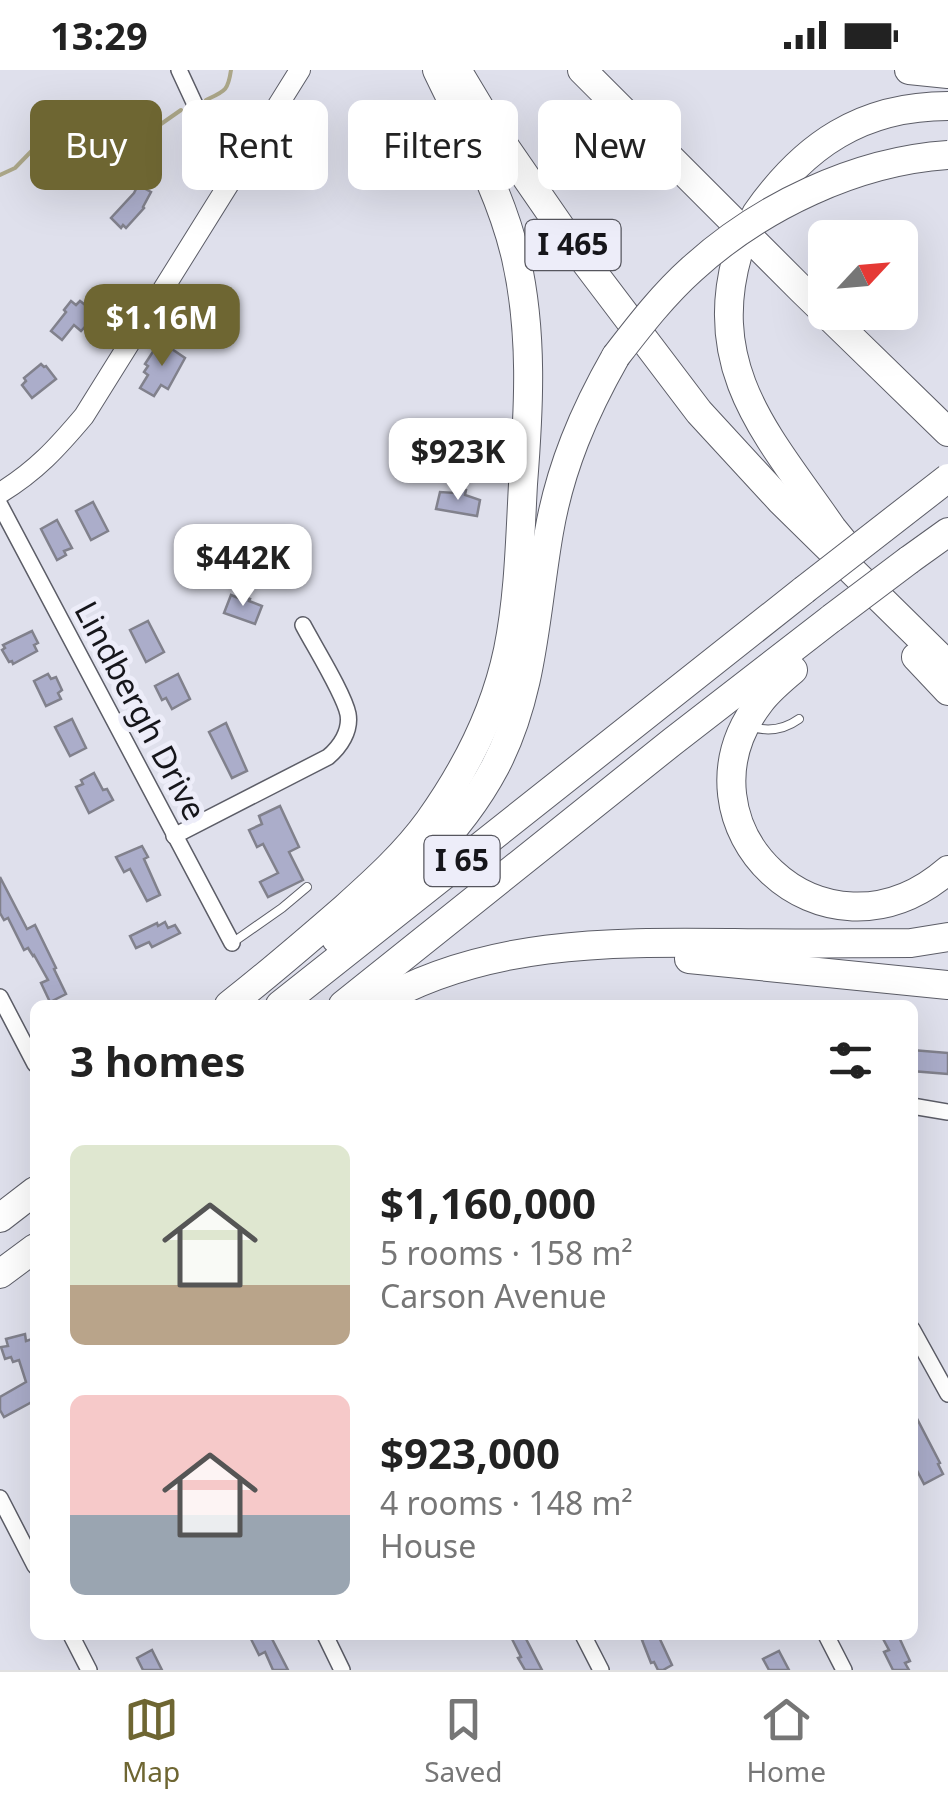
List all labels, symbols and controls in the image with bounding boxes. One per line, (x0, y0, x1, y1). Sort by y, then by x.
text: 13:29 (50, 9, 148, 61)
chip: Buy (30, 100, 162, 190)
chip: Rent (182, 100, 328, 190)
chip: Filters (348, 100, 518, 190)
chip: New (538, 100, 681, 190)
road number: I 465 (526, 220, 620, 270)
north arrow (808, 220, 918, 330)
map controls (808, 220, 918, 330)
pin: $1.16M (81, 284, 243, 369)
text: $1.16M (106, 295, 218, 338)
pin: $923K (388, 418, 528, 503)
text: $923K (411, 429, 505, 472)
pin: $442K (173, 524, 313, 609)
text: $442K (196, 535, 290, 578)
street label: Lindbergh Drive (66, 593, 217, 827)
road number: I 65 (424, 836, 500, 886)
text: 3 homes (70, 1032, 246, 1089)
icon: filters (823, 1033, 878, 1088)
text: $1,160,000 (380, 1174, 596, 1231)
icon: home (150, 1185, 270, 1305)
text: 5 rooms · 158 m² (380, 1231, 633, 1274)
text: Carson Avenue (380, 1274, 607, 1317)
text: $923,000 (380, 1424, 560, 1481)
icon: home (150, 1435, 270, 1555)
text: 4 rooms · 148 m² (380, 1481, 633, 1524)
text: House (380, 1524, 476, 1567)
tab: Map (122, 1692, 180, 1790)
tab: Saved (424, 1692, 502, 1790)
tab: Home (746, 1692, 826, 1790)

